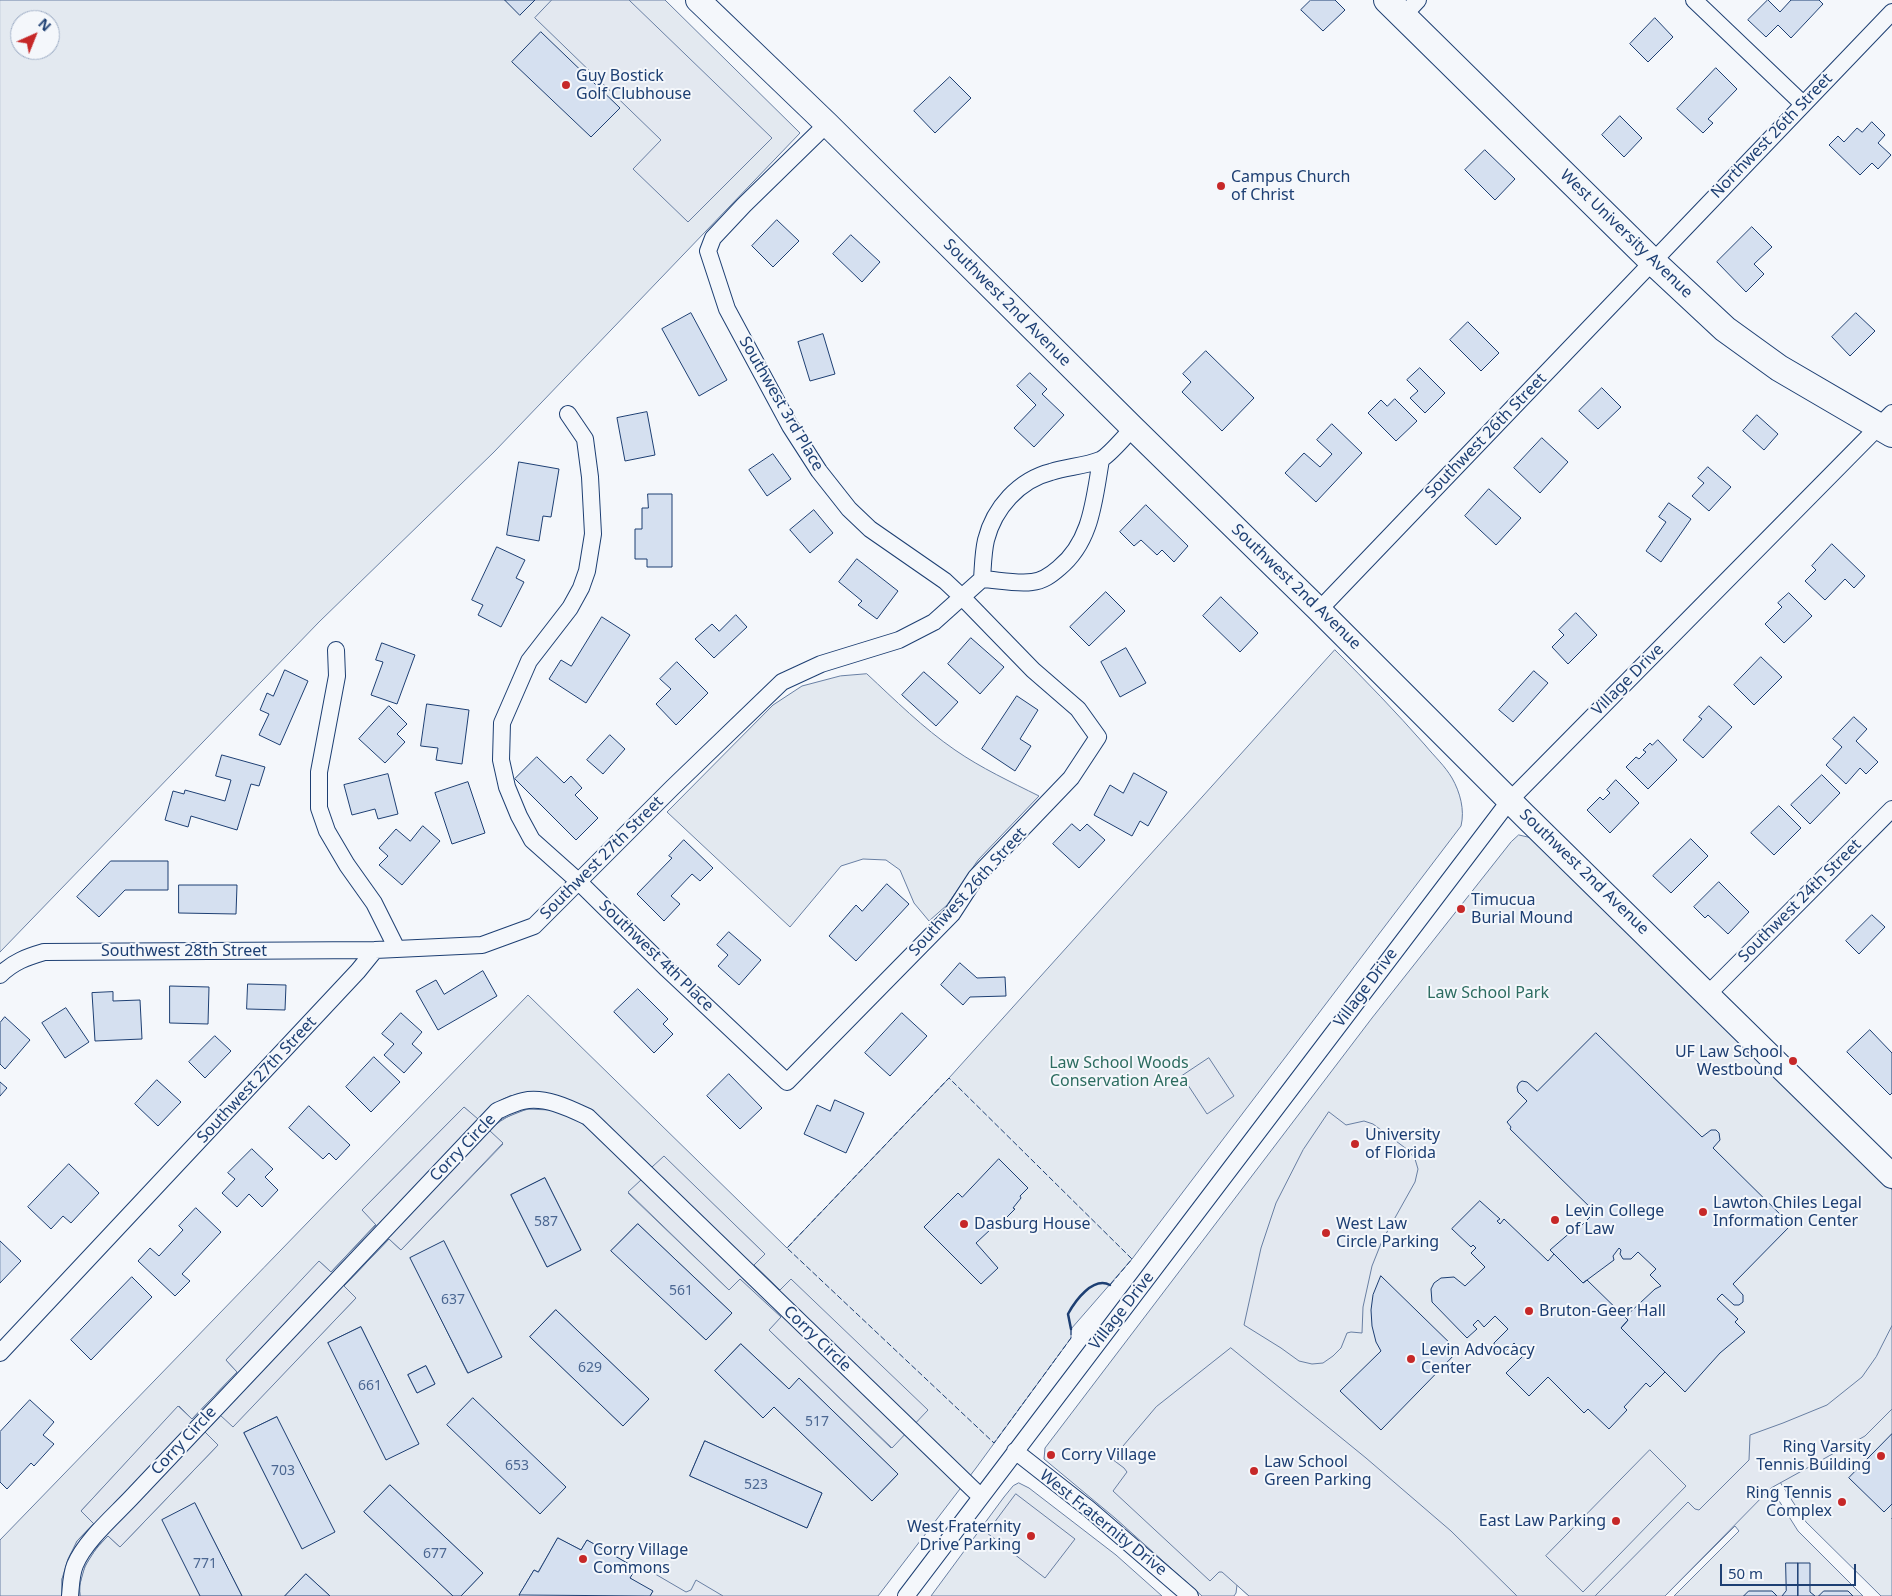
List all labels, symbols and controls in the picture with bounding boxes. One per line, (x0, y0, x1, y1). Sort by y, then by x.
north arrow (10, 10, 60, 60)
text: N (34, 14, 56, 35)
place label: Guy Bostick Golf Clubhouse (576, 66, 691, 104)
street label: Northwest 26th Street (1707, 70, 1837, 202)
marker: Guy Bostick Golf Clubhouse (560, 79, 572, 91)
street label: West University Avenue (1556, 166, 1696, 302)
place label: Campus Church of Christ (1231, 167, 1350, 205)
marker: Campus Church of Christ (1215, 180, 1227, 192)
street label: Southwest 2nd Avenue (939, 235, 1075, 371)
street label: Southwest 3rd Place (735, 333, 827, 475)
street label: Southwest 26th Street (1421, 370, 1551, 502)
street label: Southwest 2nd Avenue (1227, 520, 1365, 654)
street label: Village Drive (1588, 640, 1668, 720)
street label: Southwest 27th Street (537, 793, 667, 923)
street label: Southwest 2nd Avenue (1515, 805, 1653, 939)
street label: Southwest 26th Street (905, 824, 1031, 960)
street label: Southwest 24th Street (1735, 836, 1865, 966)
place label: Timucua Burial Mound (1471, 890, 1573, 928)
street label: Southwest 4th Place (595, 896, 717, 1016)
marker: Timucua Burial Mound (1455, 903, 1467, 915)
street label: Southwest 28th Street (101, 941, 267, 961)
street label: Village Drive (1330, 945, 1402, 1031)
park label: Law School Park (1427, 983, 1549, 1003)
street label: Southwest 27th Street (193, 1013, 321, 1147)
place label: UF Law School Westbound (1675, 1042, 1783, 1080)
park label: Law School Woods Conservation Area (1049, 1053, 1189, 1091)
marker: UF Law School Westbound (1787, 1055, 1799, 1067)
street label: Corry Circle (426, 1110, 500, 1186)
place label: University of Florida (1365, 1125, 1440, 1163)
marker: University of Florida (1349, 1138, 1361, 1150)
place label: Lawton Chiles Legal Information Center (1713, 1193, 1862, 1231)
place label: Levin College of Law (1565, 1201, 1664, 1239)
marker: Lawton Chiles Legal Information Center (1697, 1206, 1709, 1218)
house number: 587 (534, 1214, 558, 1230)
place label: Dasburg House (974, 1214, 1091, 1234)
place label: West Law Circle Parking (1336, 1214, 1439, 1252)
marker: Levin College of Law (1549, 1214, 1561, 1226)
marker: Dasburg House (958, 1218, 970, 1230)
marker: West Law Circle Parking (1320, 1227, 1332, 1239)
street label: Village Drive (1086, 1268, 1158, 1354)
house number: 561 (669, 1283, 693, 1299)
house number: 637 (441, 1292, 465, 1308)
place label: Bruton-Geer Hall (1539, 1301, 1666, 1321)
street label: Corry Circle (779, 1302, 855, 1376)
marker: Bruton-Geer Hall (1523, 1305, 1535, 1317)
place label: Levin Advocacy Center (1421, 1340, 1535, 1378)
marker: Levin Advocacy Center (1405, 1353, 1417, 1365)
house number: 629 (578, 1360, 602, 1376)
house number: 661 (358, 1378, 382, 1394)
street label: Corry Circle (147, 1403, 221, 1479)
house number: 517 (805, 1414, 829, 1430)
place label: Ring Varsity Tennis Building (1756, 1437, 1871, 1475)
place label: Corry Village (1061, 1445, 1156, 1465)
marker: Corry Village (1045, 1449, 1057, 1461)
marker: Ring Varsity Tennis Building (1875, 1450, 1887, 1462)
place label: Law School Green Parking (1264, 1452, 1372, 1490)
house number: 653 (505, 1458, 529, 1474)
house number: 703 (271, 1463, 295, 1479)
marker: Law School Green Parking (1248, 1465, 1260, 1477)
street label: West Fraternity Drive (1036, 1466, 1170, 1580)
house number: 523 (744, 1477, 768, 1493)
place label: Ring Tennis Complex (1746, 1483, 1832, 1521)
marker: Ring Tennis Complex (1836, 1496, 1848, 1508)
place label: East Law Parking (1479, 1511, 1606, 1531)
marker: East Law Parking (1610, 1515, 1622, 1527)
place label: West Fraternity Drive Parking (907, 1517, 1021, 1555)
marker: West Fraternity Drive Parking (1025, 1530, 1037, 1542)
place label: Corry Village Commons (593, 1540, 688, 1578)
house number: 677 (423, 1546, 447, 1562)
marker: Corry Village Commons (577, 1553, 589, 1565)
scale bar (1722, 1554, 1858, 1586)
house number: 771 (193, 1556, 217, 1572)
text: 50 m (1728, 1563, 1763, 1583)

